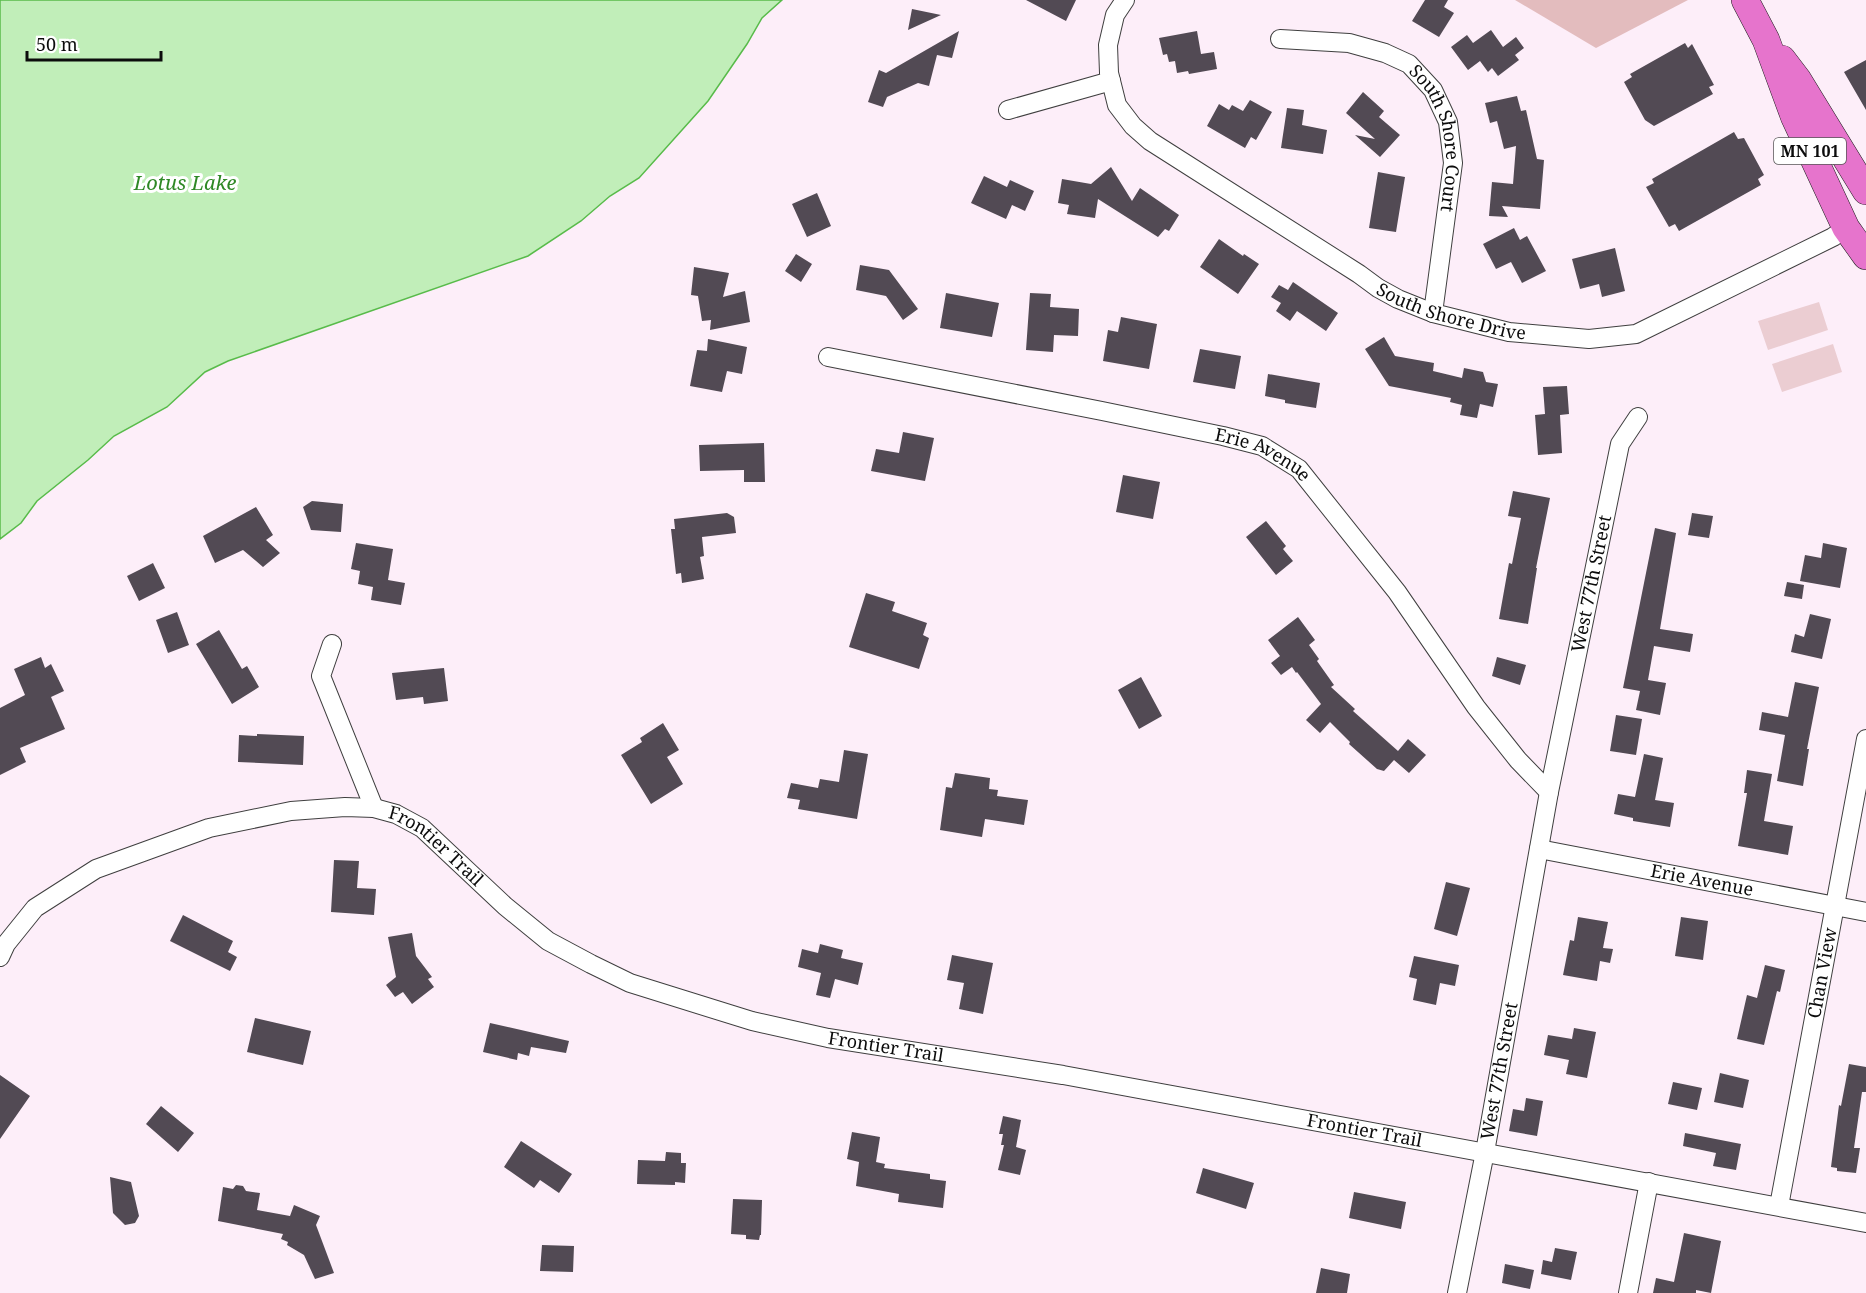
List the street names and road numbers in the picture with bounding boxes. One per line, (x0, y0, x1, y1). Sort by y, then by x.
street label: South Shore Court (1404, 59, 1466, 214)
road number: MN 101 (1774, 138, 1846, 164)
street label: South Shore Drive (1373, 277, 1527, 344)
street label: Erie Avenue (1213, 422, 1317, 486)
street label: West 77th Street (1565, 513, 1616, 654)
street label: Frontier Trail (386, 800, 489, 891)
street label: Erie Avenue (1649, 858, 1756, 901)
street label: Chan View (1801, 925, 1842, 1020)
street label: West 77th Street (1474, 1000, 1522, 1142)
street label: Frontier Trail (826, 1025, 946, 1067)
street label: Frontier Trail (1305, 1107, 1425, 1152)

